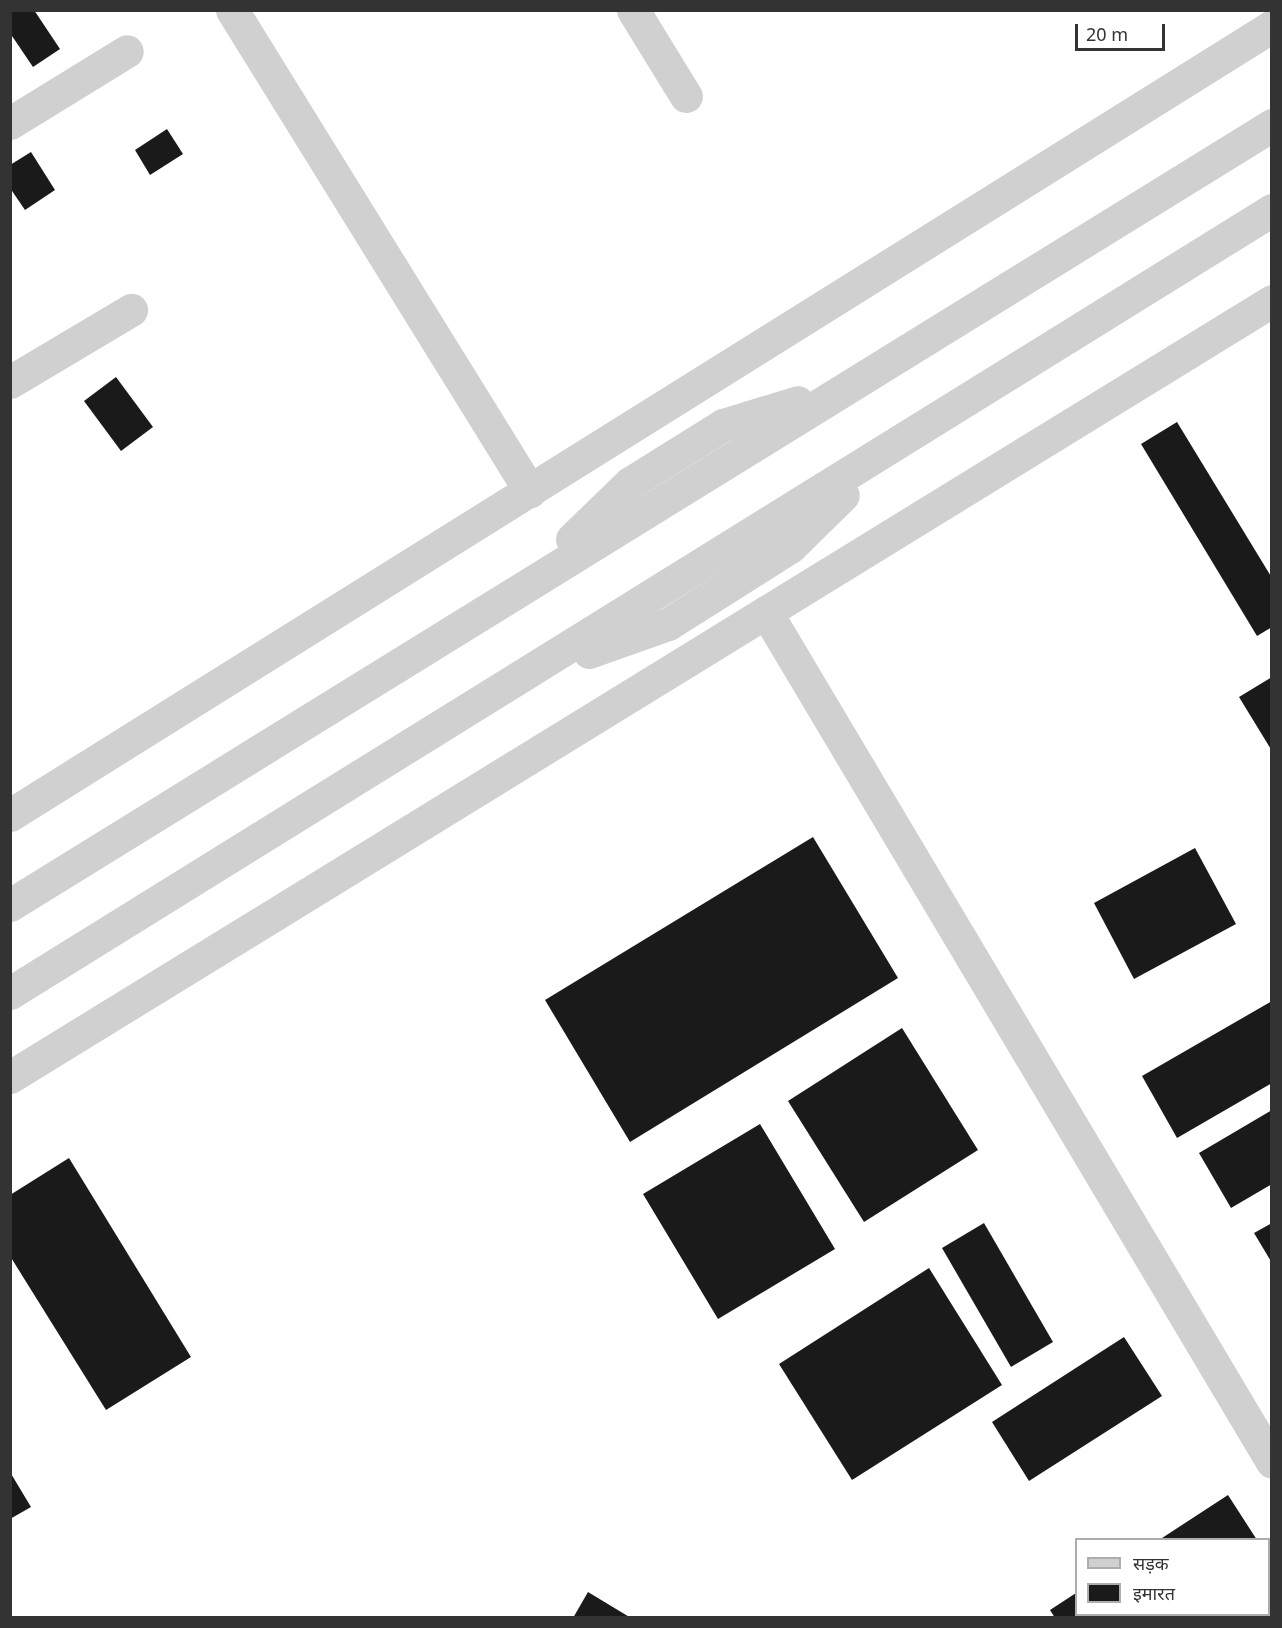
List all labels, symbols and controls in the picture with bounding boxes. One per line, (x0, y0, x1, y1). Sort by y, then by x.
scale bar (1078, 12, 1168, 50)
text: 20 m (1086, 22, 1128, 46)
legend (1075, 1538, 1270, 1616)
text: सड़क (1133, 1551, 1169, 1575)
text: इमारत (1133, 1581, 1175, 1605)

